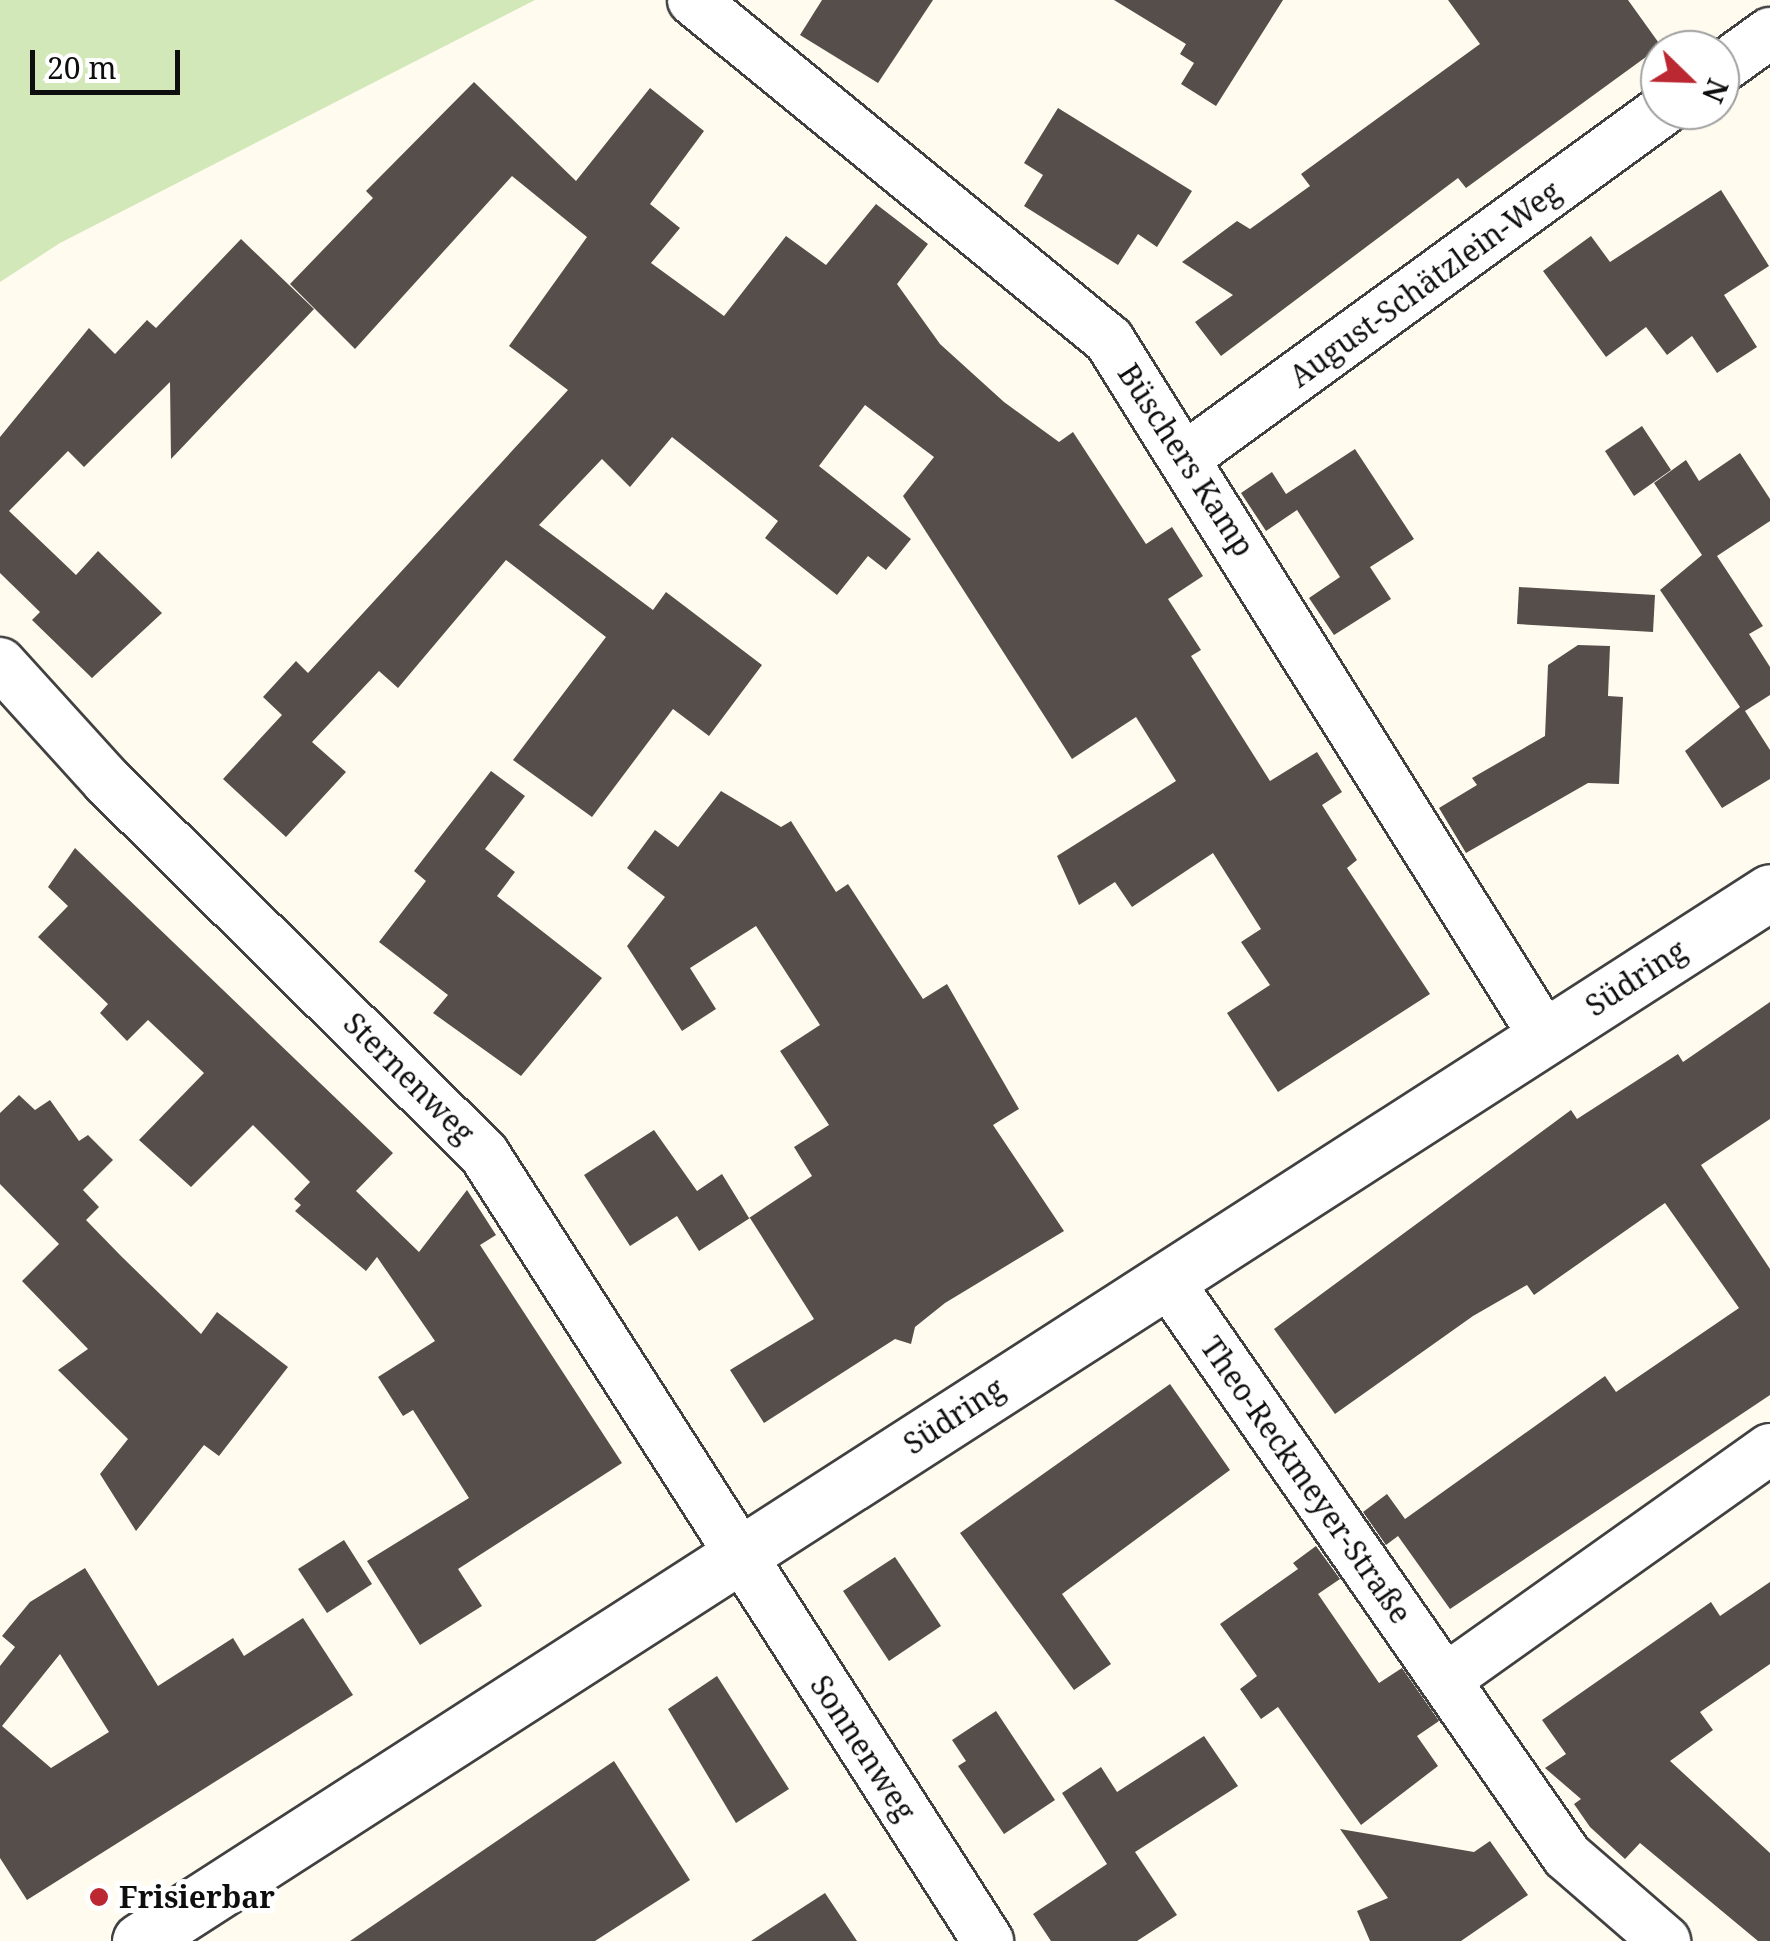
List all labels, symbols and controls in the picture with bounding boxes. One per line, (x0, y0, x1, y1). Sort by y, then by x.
scale bar (35, 30, 185, 92)
north arrow (1640, 30, 1740, 130)
text: 20 m (47, 47, 117, 88)
text: N (1694, 73, 1738, 109)
street label: August-Schätzlein-Weg (1282, 173, 1568, 395)
street label: Büschers Kamp (1110, 357, 1262, 563)
street label: Südring (1579, 932, 1693, 1024)
street label: Sternenweg (336, 1005, 482, 1151)
street label: Theo-Reckmeyer-Straße (1193, 1330, 1419, 1630)
street label: Südring (897, 1370, 1011, 1462)
street label: Sonnenweg (803, 1669, 923, 1827)
place label: Frisierbar (119, 1879, 275, 1915)
marker: Frisierbar (88, 1886, 110, 1908)

